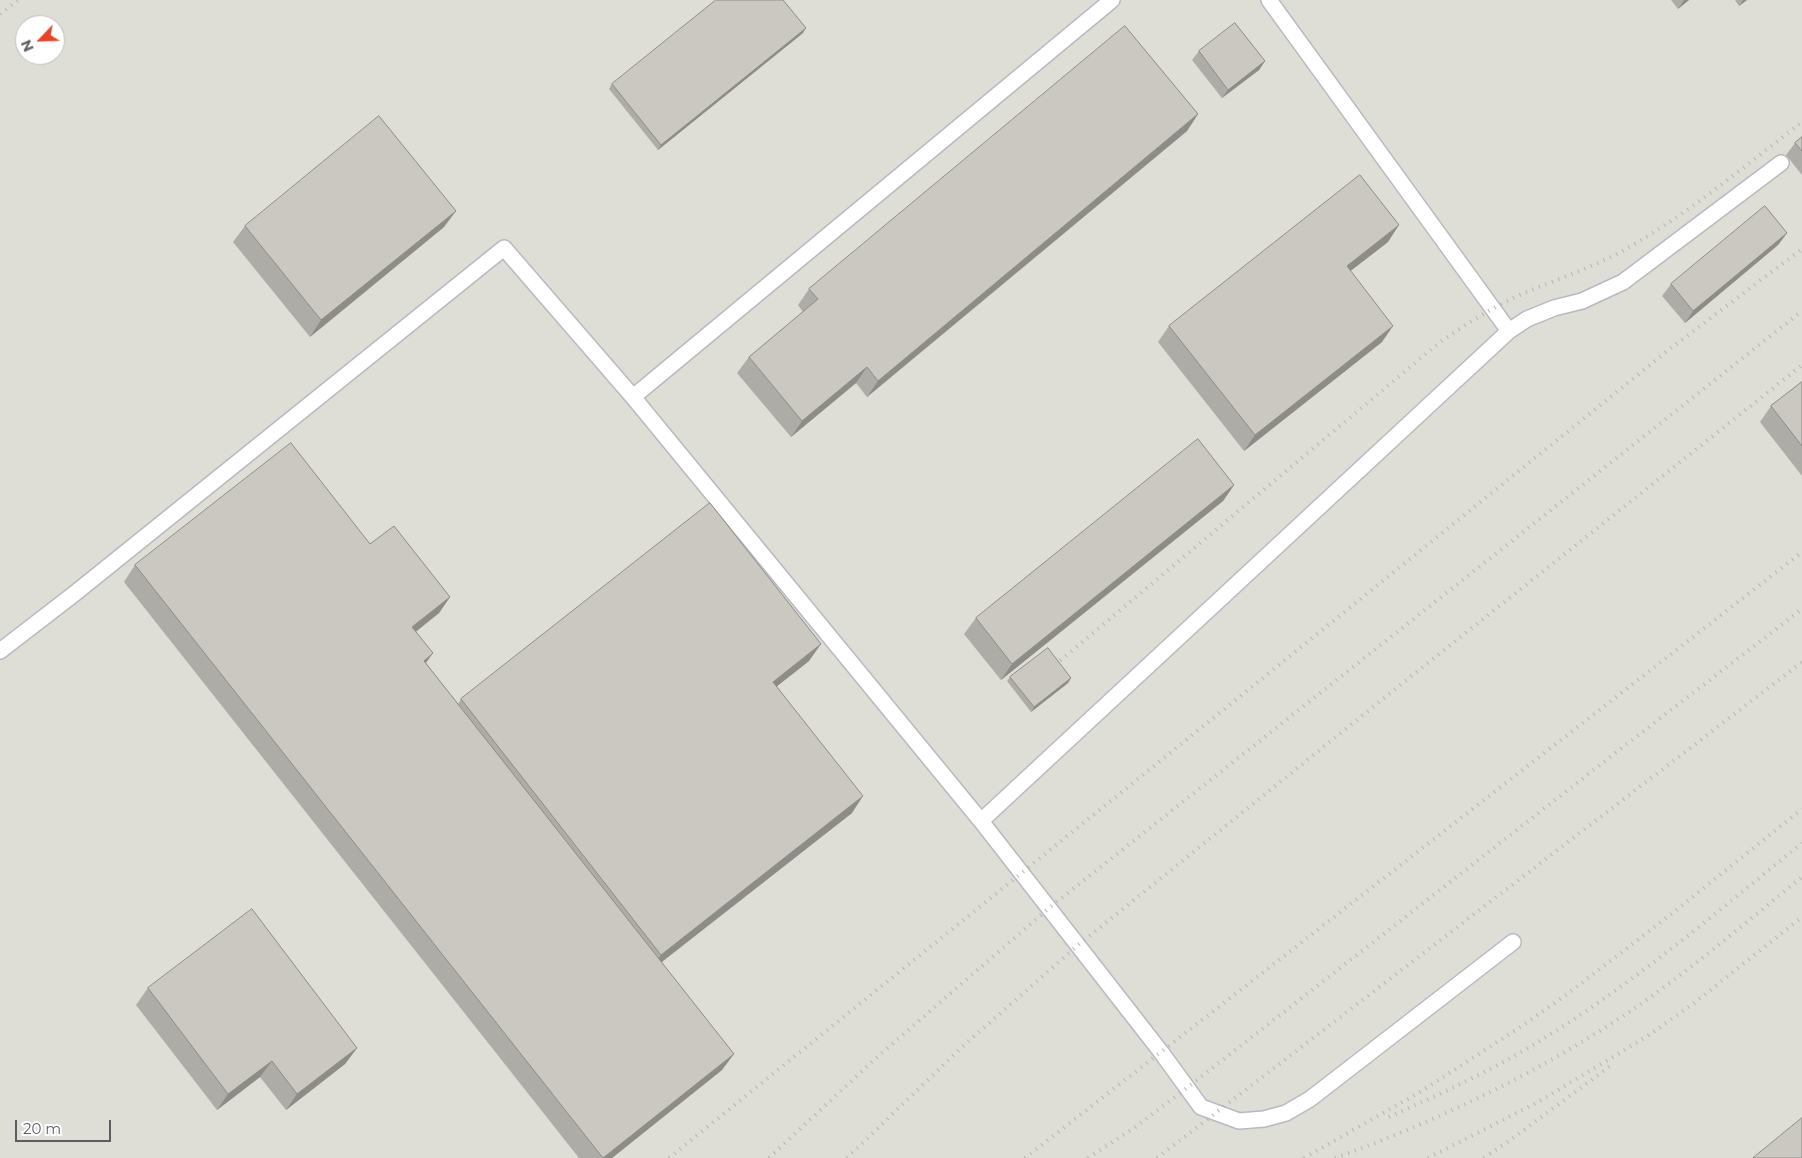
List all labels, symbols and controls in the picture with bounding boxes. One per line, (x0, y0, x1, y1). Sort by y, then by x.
north arrow (15, 15, 65, 65)
text: N (17, 37, 38, 55)
scale bar (18, 1110, 114, 1142)
text: 20 m (23, 1119, 61, 1138)

